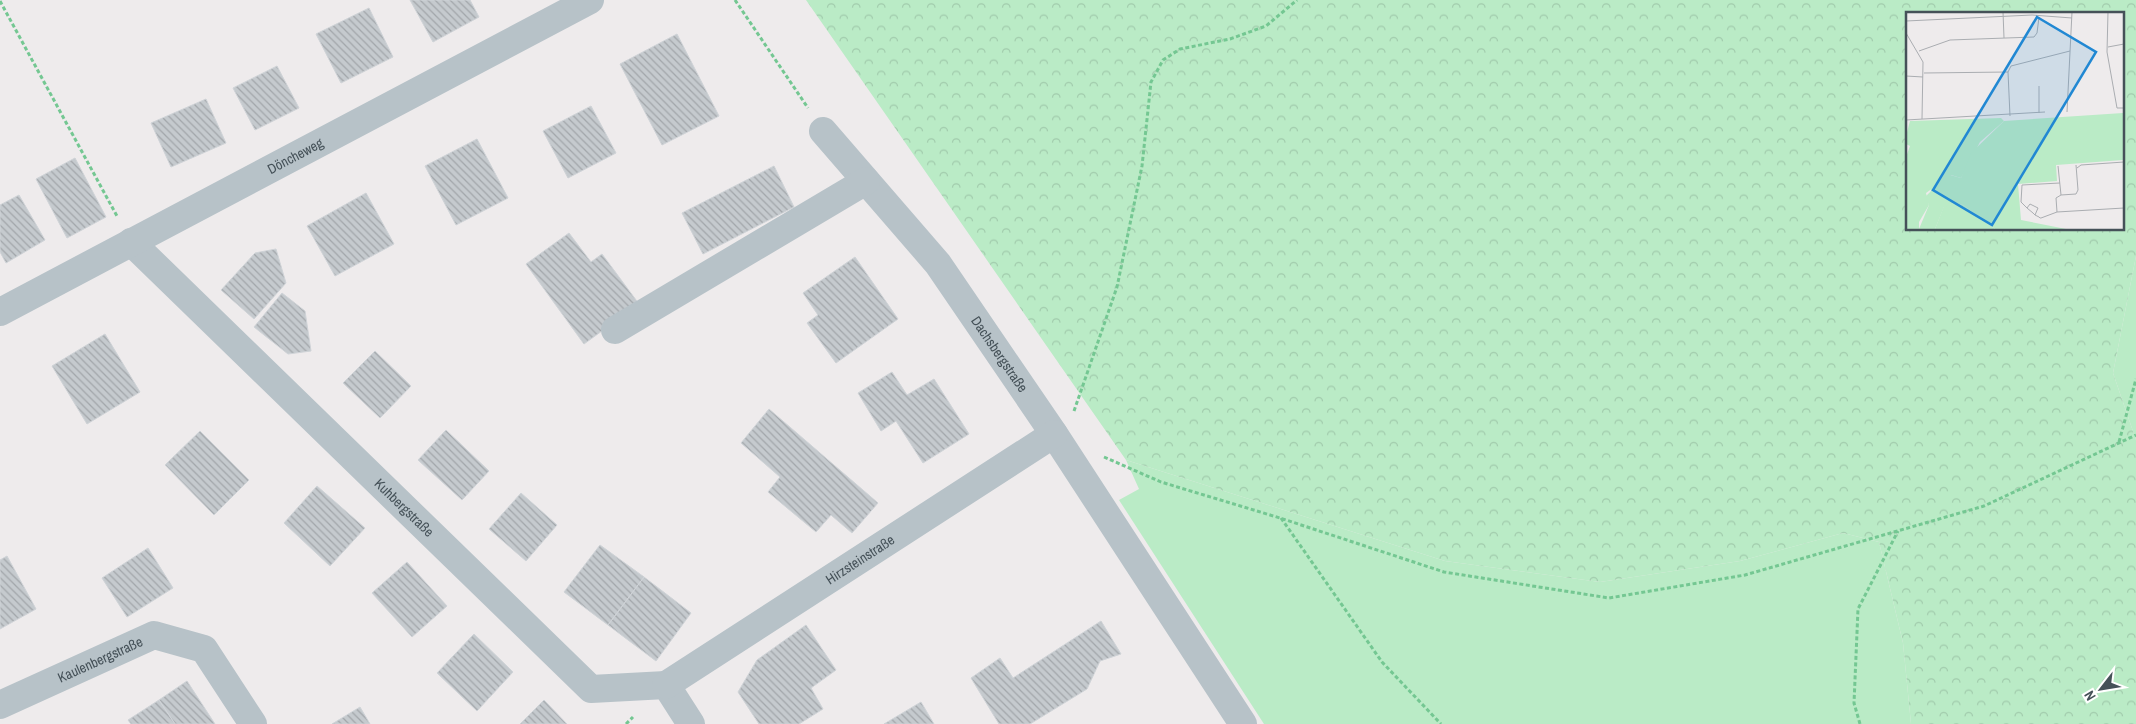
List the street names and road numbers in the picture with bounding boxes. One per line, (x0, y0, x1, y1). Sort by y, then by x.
street label: Döncheweg (264, 133, 327, 178)
street label: Dachsbergstraße (967, 313, 1032, 396)
street label: Kuhbergstraße (371, 475, 438, 540)
street label: Hirzsteinstraße (822, 531, 898, 588)
street label: Kaulenbergstraße (55, 632, 145, 687)

